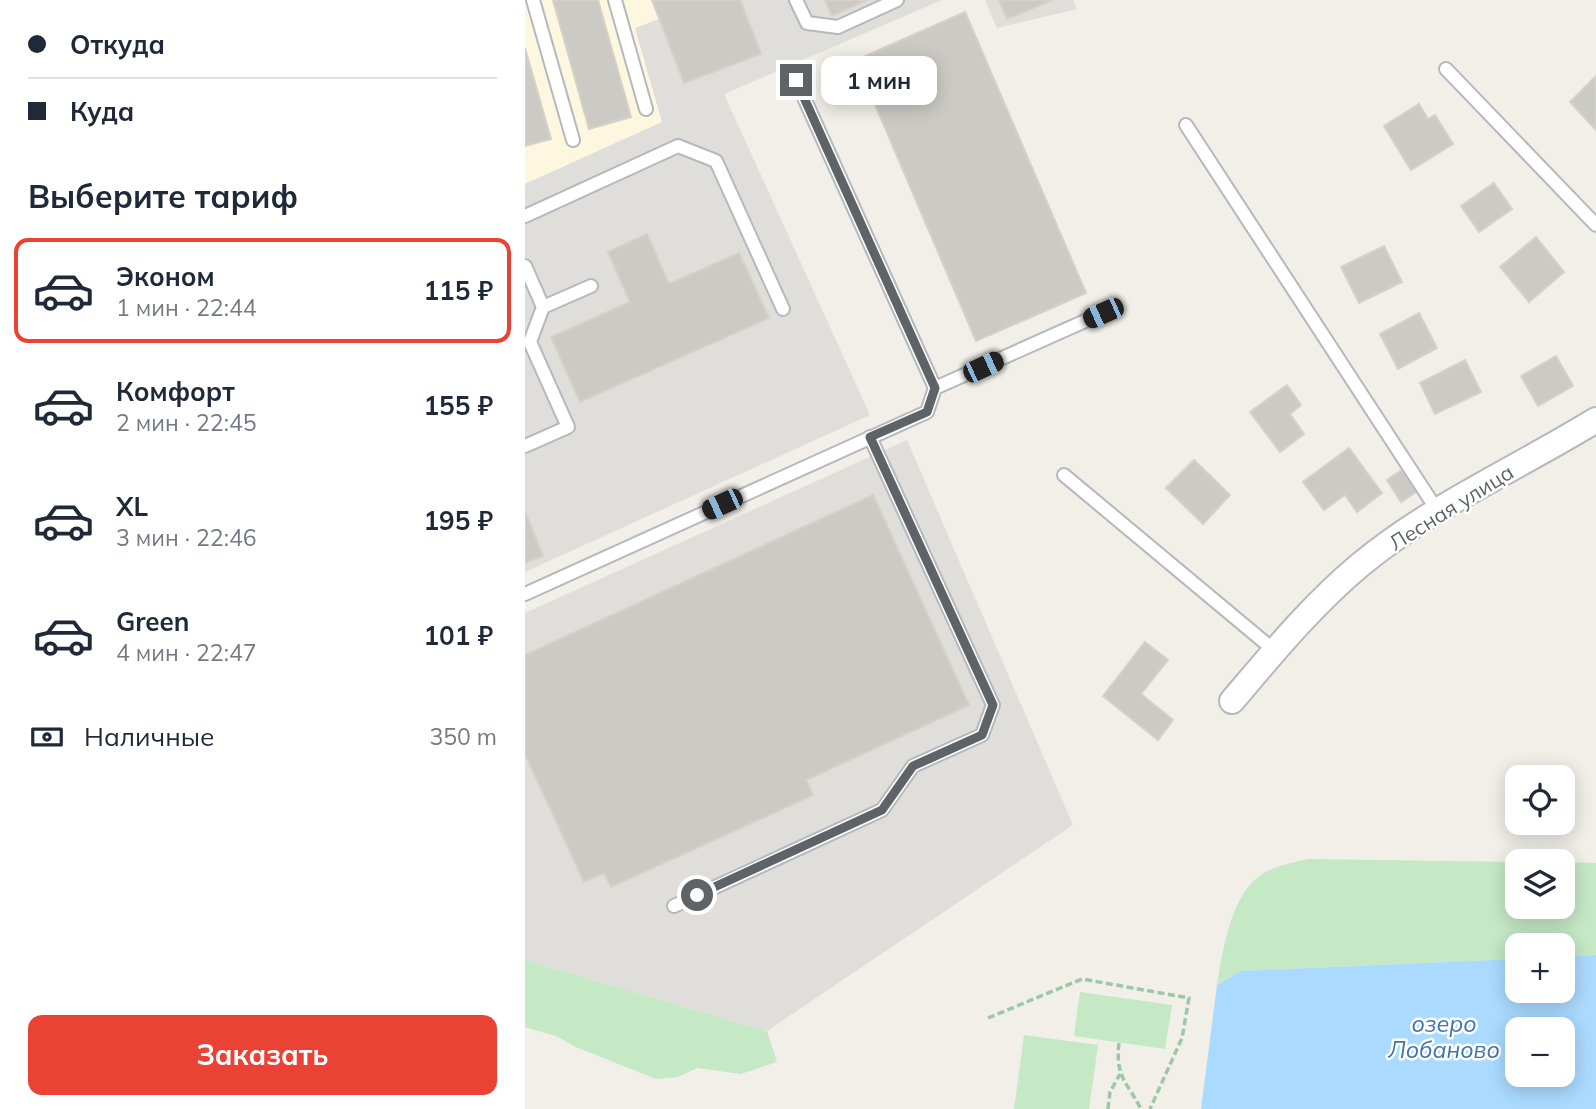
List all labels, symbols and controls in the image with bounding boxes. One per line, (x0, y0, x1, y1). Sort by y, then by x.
text: Откуда (70, 28, 165, 61)
callout: 1 мин (821, 56, 936, 104)
route end (780, 64, 812, 96)
text: 1 мин (847, 66, 911, 95)
text: Куда (70, 95, 134, 128)
text: Выберите тариф (28, 176, 298, 216)
icon: car (32, 259, 95, 322)
text: Эконом (116, 260, 215, 293)
text: 115 ₽ (423, 274, 493, 307)
text: 1 мин · 22:44 (116, 293, 256, 322)
car (1080, 295, 1127, 331)
car (960, 349, 1007, 385)
icon: car (32, 374, 95, 437)
text: Комфорт (116, 375, 235, 408)
text: 155 ₽ (423, 389, 493, 422)
text: 2 мин · 22:45 (116, 408, 256, 437)
street label: Лесная улица (1384, 458, 1518, 556)
car (699, 486, 746, 522)
icon: car (32, 489, 95, 552)
text: XL (116, 490, 148, 523)
text: 195 ₽ (423, 504, 493, 537)
text: 3 мин · 22:46 (116, 523, 256, 552)
icon: car (32, 604, 95, 667)
text: Green (116, 605, 189, 638)
text: 101 ₽ (423, 619, 493, 652)
text: 4 мин · 22:47 (116, 638, 256, 667)
icon: cash (28, 718, 66, 756)
text: Наличные (84, 720, 214, 753)
text: 350 m (429, 722, 497, 751)
map controls (1505, 765, 1575, 1087)
button: locate (1505, 765, 1575, 835)
button: layers (1505, 849, 1575, 919)
route start (681, 879, 713, 911)
button: + (1505, 933, 1575, 1003)
water label: озеро Лобаново (1387, 1009, 1500, 1064)
button: Заказать (28, 1015, 497, 1095)
button: − (1505, 1017, 1575, 1087)

